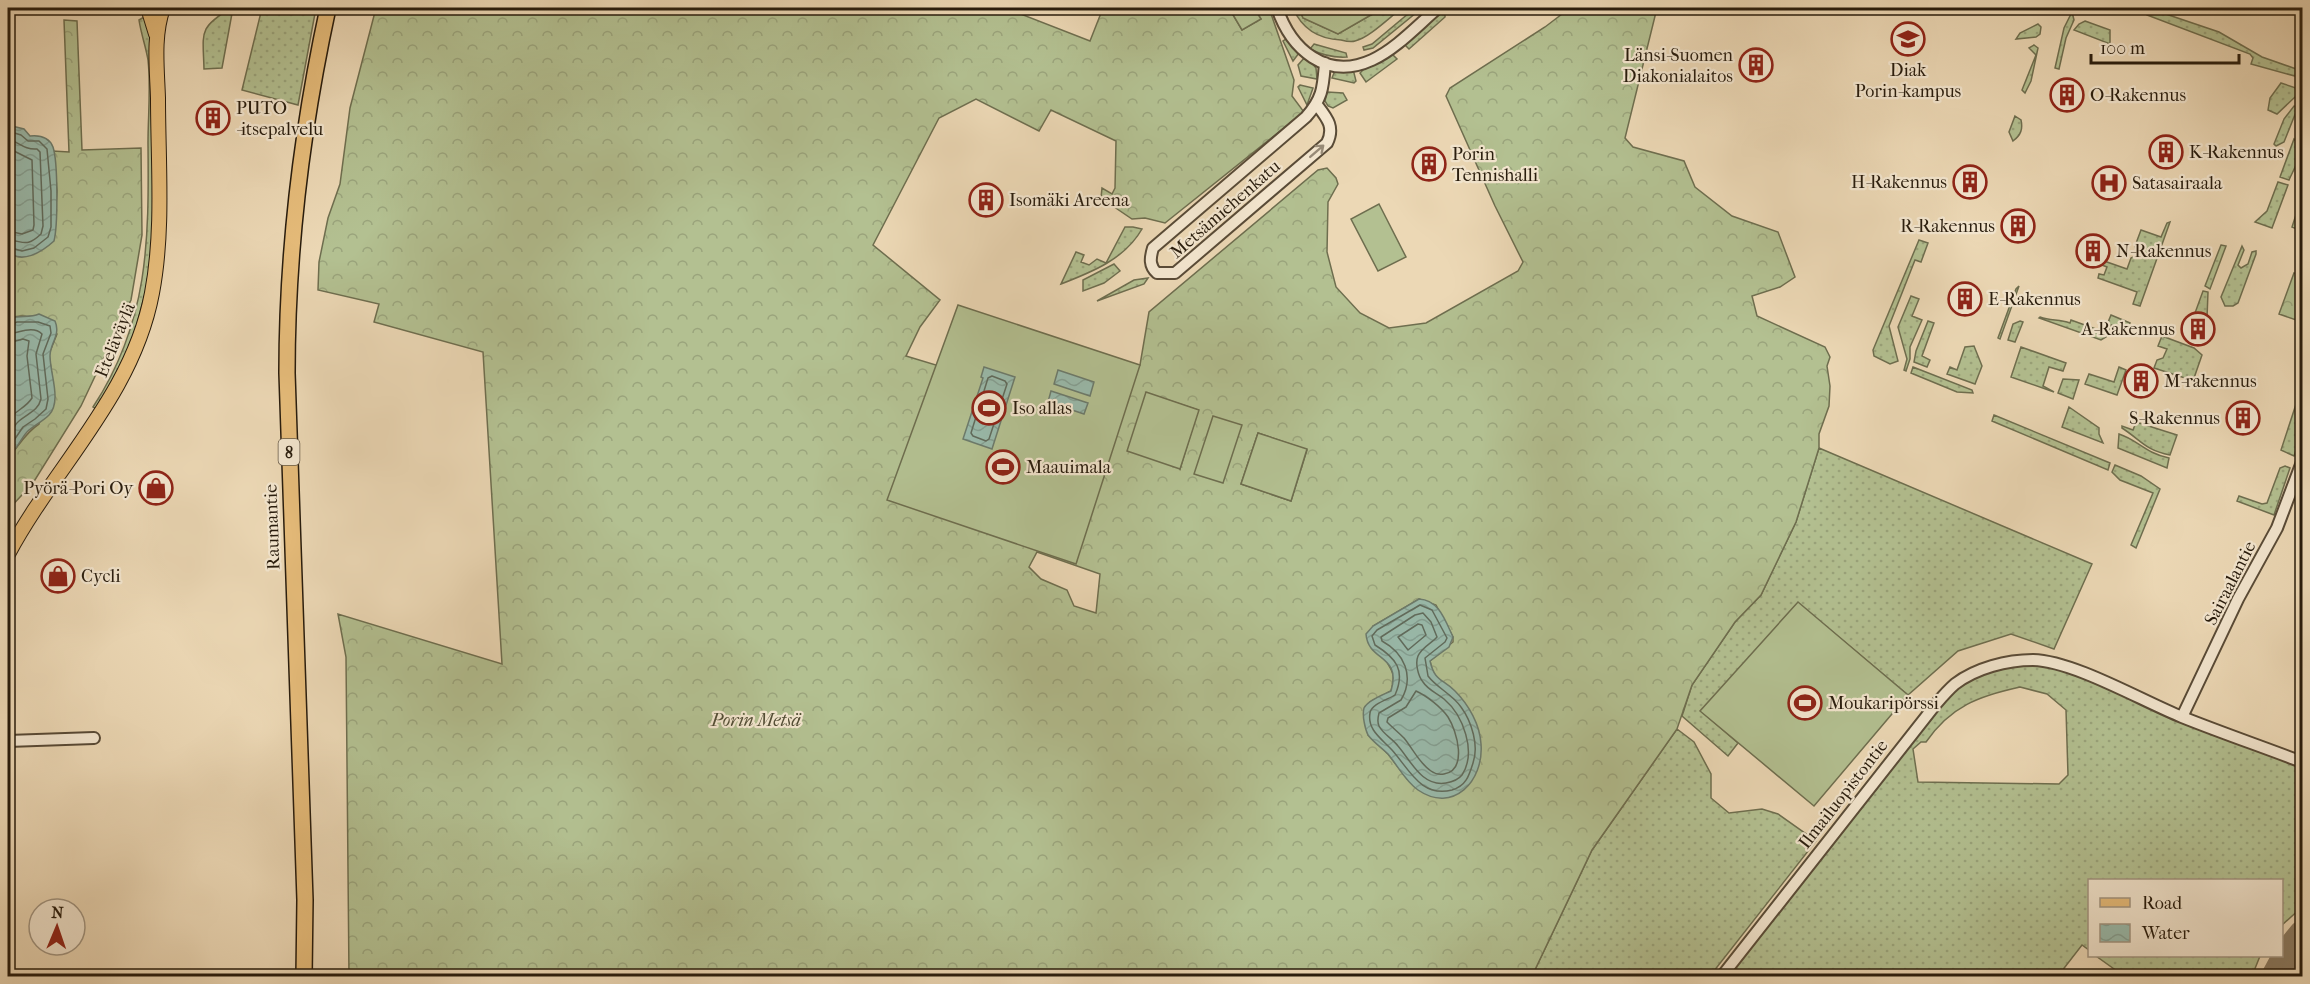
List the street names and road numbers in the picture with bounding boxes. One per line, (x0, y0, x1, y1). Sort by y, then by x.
street label: Metsämiehenkatu (1166, 156, 1285, 263)
street label: Eteläväylä (91, 299, 140, 381)
road number: 8 (278, 439, 300, 465)
street label: Raumantie (261, 484, 284, 570)
street label: Sairaalantie (2200, 538, 2261, 629)
street label: Ilmailuopistontie (1794, 736, 1893, 853)

